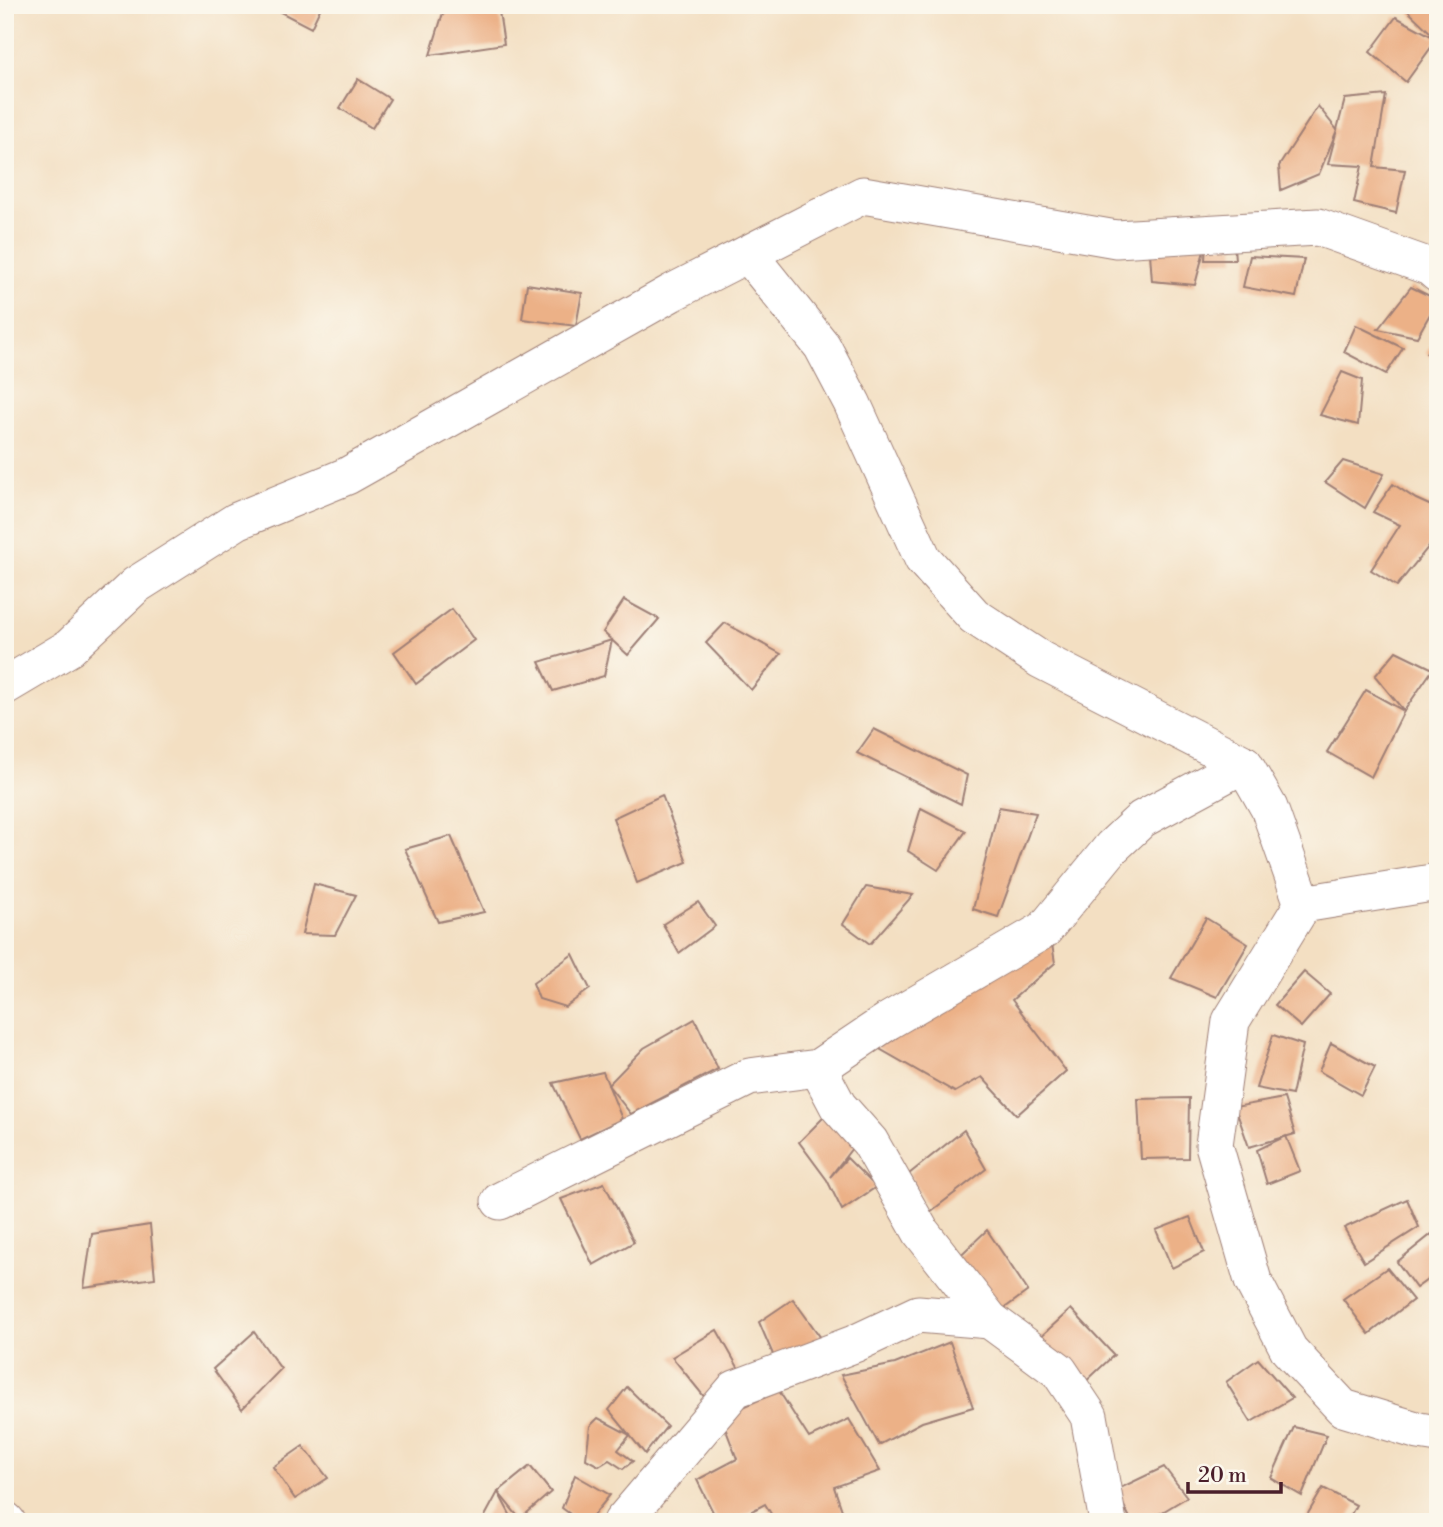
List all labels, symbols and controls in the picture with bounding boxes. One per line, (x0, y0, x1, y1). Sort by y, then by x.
scale bar (1188, 1450, 1280, 1494)
text: 20 m (1198, 1463, 1247, 1489)

